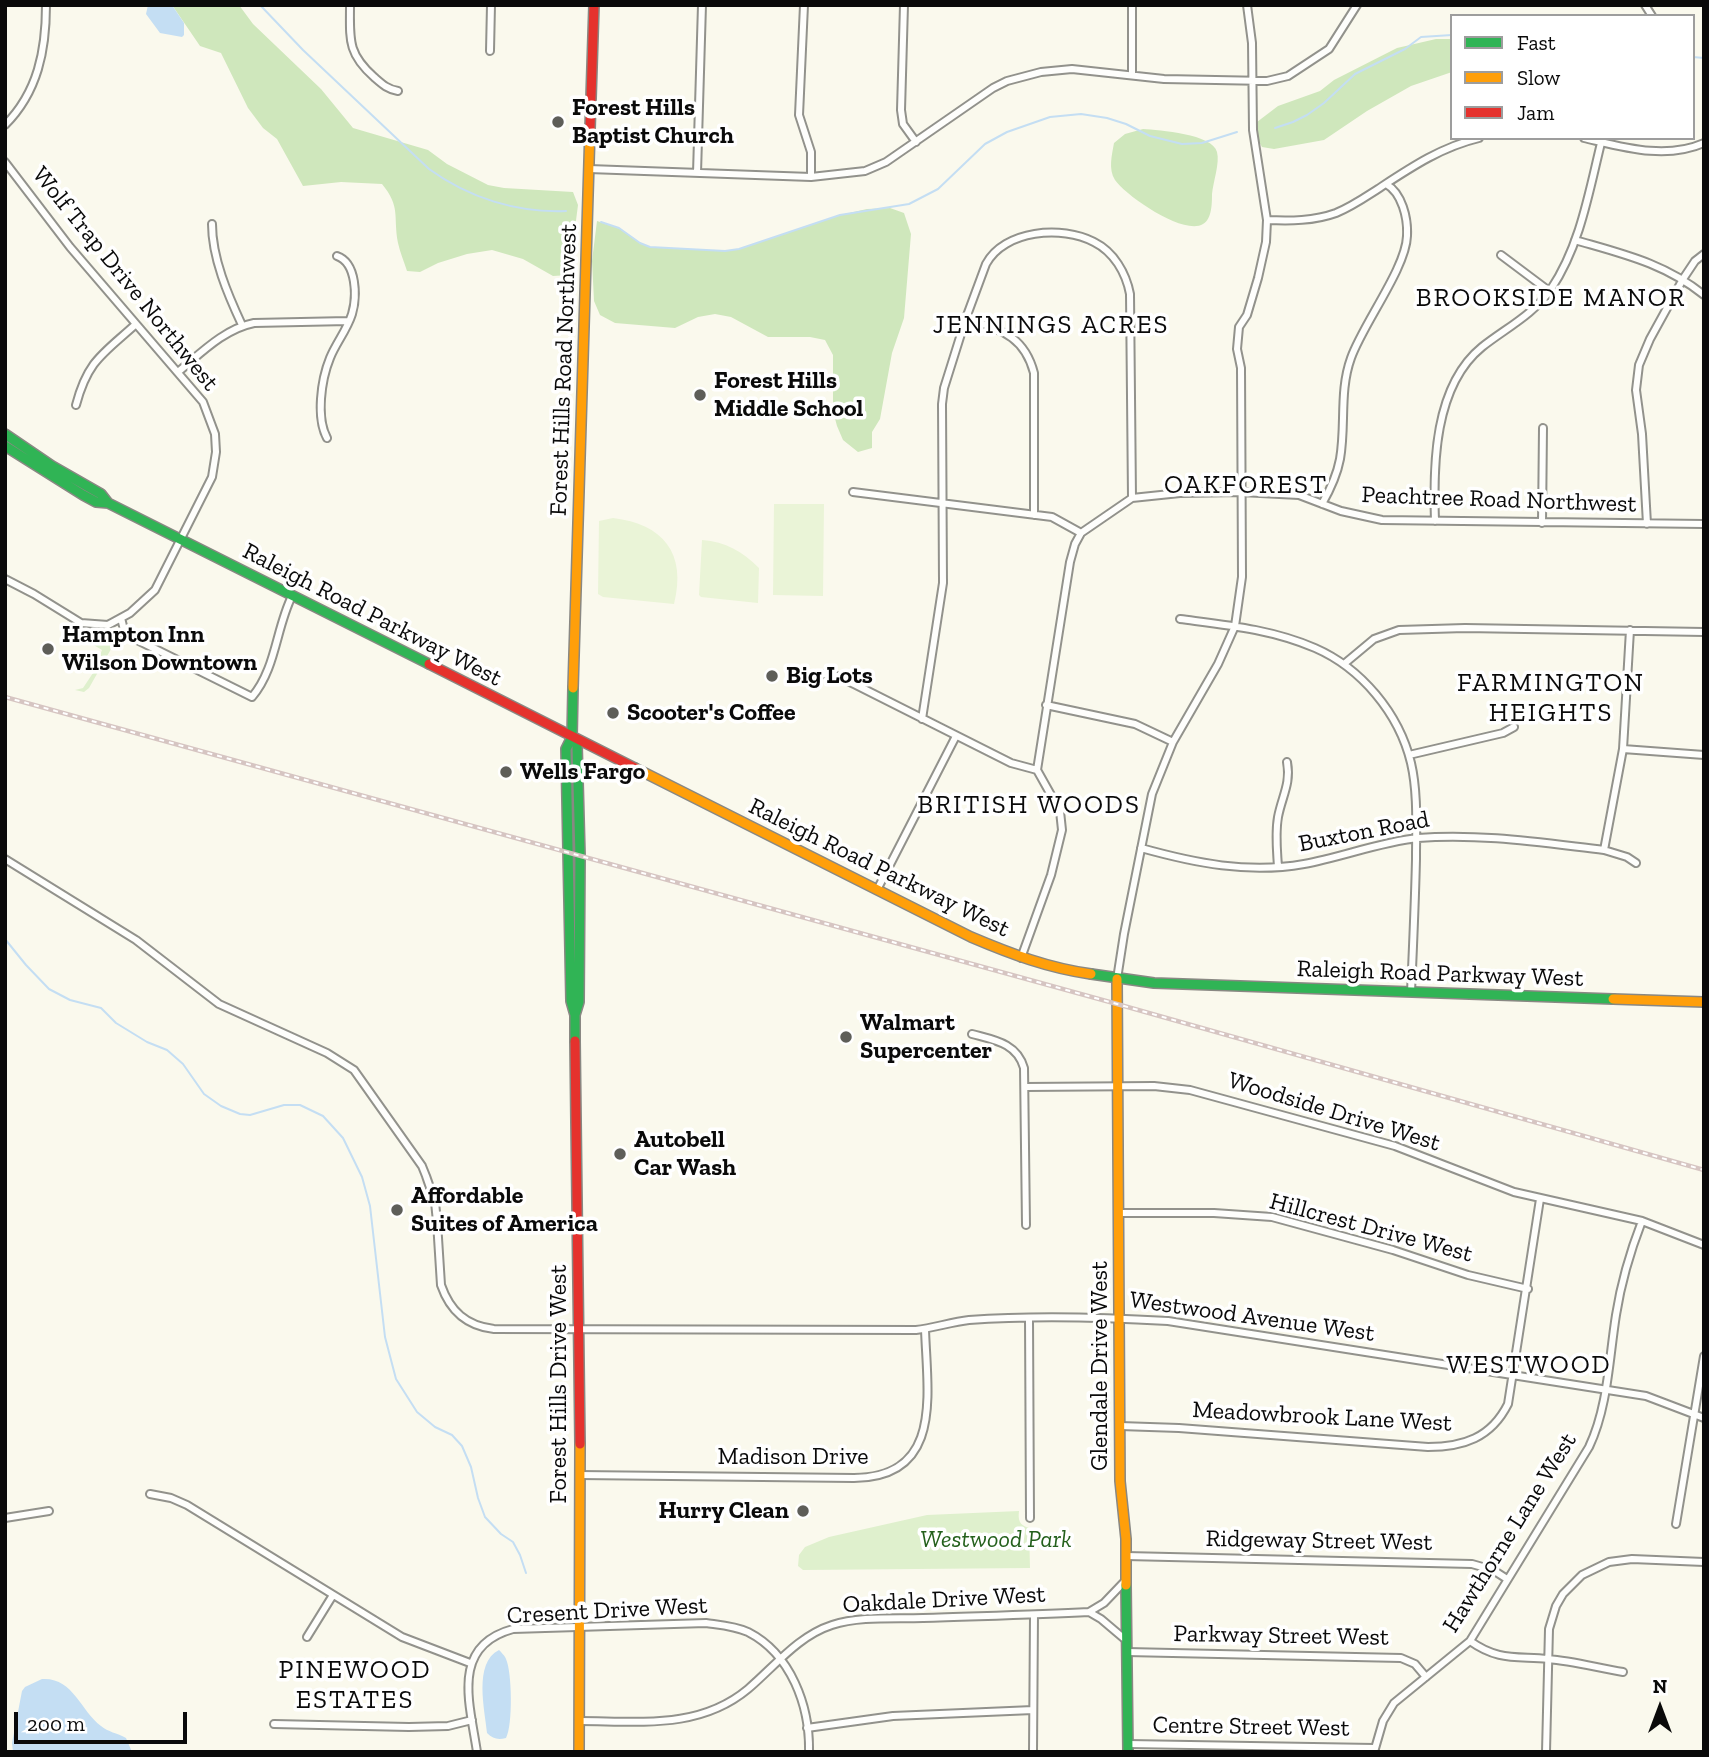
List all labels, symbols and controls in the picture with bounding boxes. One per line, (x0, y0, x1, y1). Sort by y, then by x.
legend (1450, 14, 1695, 140)
text: Fast (1517, 30, 1556, 55)
text: Slow (1517, 65, 1560, 90)
place label: Forest Hills Baptist Church (572, 94, 734, 150)
text: Jam (1517, 100, 1554, 125)
marker: Forest Hills Baptist Church (550, 114, 566, 130)
street label: Wolf Trap Drive Northwest (26, 161, 224, 397)
street label: Forest Hills Road Northwest (545, 223, 583, 517)
district label: BROOKSIDE MANOR (1418, 283, 1684, 315)
district label: JENNINGS ACRES (934, 310, 1168, 342)
place label: Forest Hills Middle School (714, 367, 863, 423)
marker: Forest Hills Middle School (692, 387, 708, 403)
district label: OAKFOREST (1165, 470, 1327, 502)
street label: Peachtree Road Northwest (1361, 481, 1637, 519)
street label: Raleigh Road Parkway West (238, 537, 506, 693)
place label: Hampton Inn Wilson Downtown (62, 621, 257, 677)
marker: Hampton Inn Wilson Downtown (40, 641, 56, 657)
place label: Big Lots (786, 662, 873, 690)
marker: Big Lots (764, 668, 780, 684)
district label: FARMINGTON HEIGHTS (1458, 668, 1644, 730)
place label: Scooter's Coffee (627, 699, 796, 727)
marker: Scooter's Coffee (605, 705, 621, 721)
place label: Wells Fargo (520, 758, 645, 786)
marker: Wells Fargo (498, 764, 514, 780)
district label: BRITISH WOODS (919, 790, 1139, 822)
street label: Raleigh Road Parkway West (744, 792, 1014, 944)
street label: Buxton Road (1296, 805, 1432, 859)
street label: Raleigh Road Parkway West (1296, 955, 1584, 993)
place label: Walmart Supercenter (860, 1009, 992, 1065)
marker: Walmart Supercenter (838, 1029, 854, 1045)
street label: Woodside Drive West (1225, 1066, 1443, 1158)
place label: Autobell Car Wash (634, 1126, 736, 1182)
marker: Autobell Car Wash (612, 1146, 628, 1162)
place label: Affordable Suites of America (411, 1182, 598, 1238)
street label: Hillcrest Drive West (1266, 1187, 1476, 1269)
marker: Affordable Suites of America (389, 1202, 405, 1218)
street label: Glendale Drive West (1086, 1261, 1114, 1471)
street label: Forest Hills Drive West (545, 1265, 573, 1503)
street label: Westwood Avenue West (1128, 1286, 1376, 1348)
district label: WESTWOOD (1447, 1350, 1611, 1382)
street label: Meadowbrook Lane West (1192, 1396, 1452, 1438)
street label: Hawthorne Lane West (1437, 1428, 1583, 1638)
street label: Madison Drive (718, 1443, 868, 1471)
place label: Hurry Clean (659, 1497, 789, 1525)
marker: Hurry Clean (795, 1503, 811, 1519)
street label: Ridgeway Street West (1205, 1525, 1433, 1557)
park label: Westwood Park (920, 1526, 1072, 1554)
street label: Oakdale Drive West (842, 1580, 1046, 1620)
street label: Cresent Drive West (506, 1591, 708, 1631)
street label: Parkway Street West (1173, 1620, 1389, 1652)
district label: PINEWOOD ESTATES (279, 1655, 431, 1716)
north arrow (1625, 1673, 1695, 1743)
text: N (1653, 1675, 1667, 1698)
scale bar (18, 1698, 191, 1742)
text: 200 m (27, 1711, 85, 1736)
street label: Centre Street West (1152, 1711, 1350, 1743)

